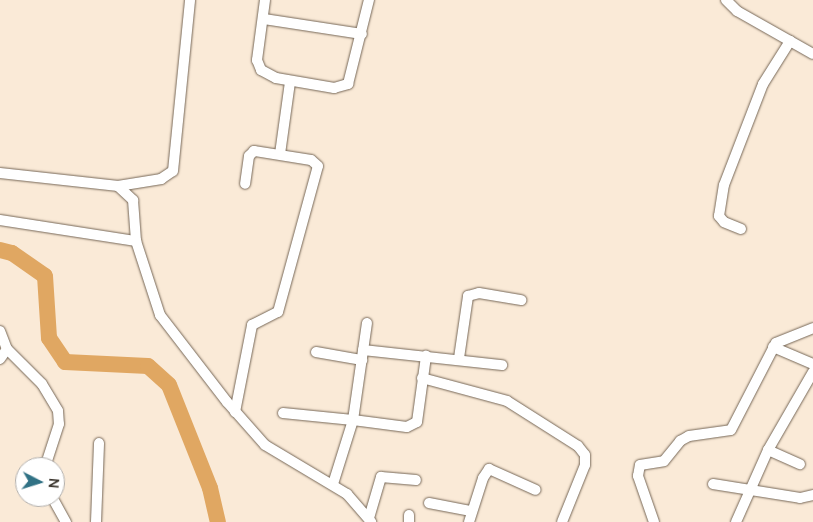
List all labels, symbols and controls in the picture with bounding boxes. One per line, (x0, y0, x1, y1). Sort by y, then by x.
north arrow (15, 457, 65, 507)
text: N (45, 477, 64, 489)

